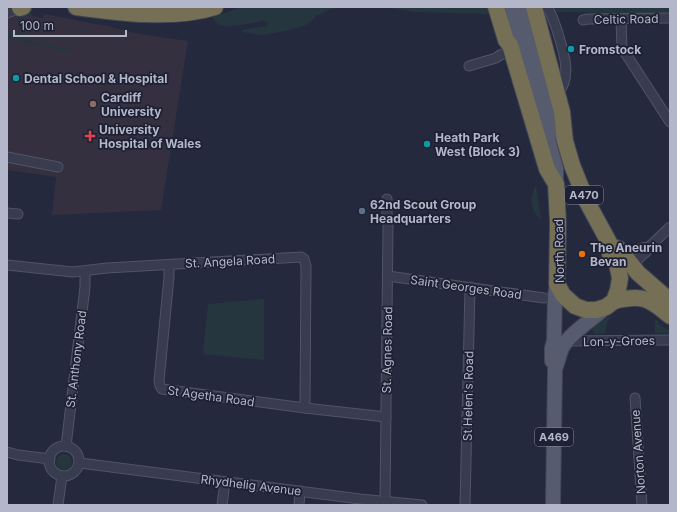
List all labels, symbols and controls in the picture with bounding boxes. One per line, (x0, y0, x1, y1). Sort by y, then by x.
street label: Celtic Road (593, 11, 659, 27)
scale bar (14, 12, 126, 38)
text: 100 m (20, 18, 54, 33)
place label: Fromstock (579, 42, 641, 57)
marker: Fromstock (566, 44, 576, 54)
place label: Dental School & Hospital (24, 71, 167, 86)
marker: Dental School & Hospital (11, 73, 21, 83)
place label: Cardiff University (101, 90, 162, 119)
marker: Cardiff University (88, 99, 98, 109)
place label: University Hospital of Wales (99, 122, 201, 151)
marker: University Hospital of Wales (84, 130, 96, 142)
place label: Heath Park West (Block 3) (435, 130, 520, 159)
marker: Heath Park West (Block 3) (422, 139, 432, 149)
road number: A470 (565, 186, 603, 204)
place label: 62nd Scout Group Headquarters (370, 197, 477, 226)
marker: 62nd Scout Group Headquarters (357, 206, 367, 216)
street label: North Road (551, 219, 567, 283)
place label: The Aneurin Bevan (590, 240, 662, 269)
marker: The Aneurin Bevan (577, 249, 587, 259)
street label: St. Angela Road (185, 251, 275, 271)
street label: Saint Georges Road (409, 272, 523, 302)
street label: St. Agnes Road (379, 306, 395, 394)
street label: St. Anthony Road (63, 309, 89, 409)
street label: Lon-y-Groes (583, 333, 655, 349)
street label: St Helen's Road (460, 351, 476, 441)
street label: St Agetha Road (167, 382, 255, 410)
street label: Norton Avenue (628, 409, 648, 495)
road number: A469 (535, 428, 573, 446)
street label: Rhydhelig Avenue (200, 471, 302, 499)

